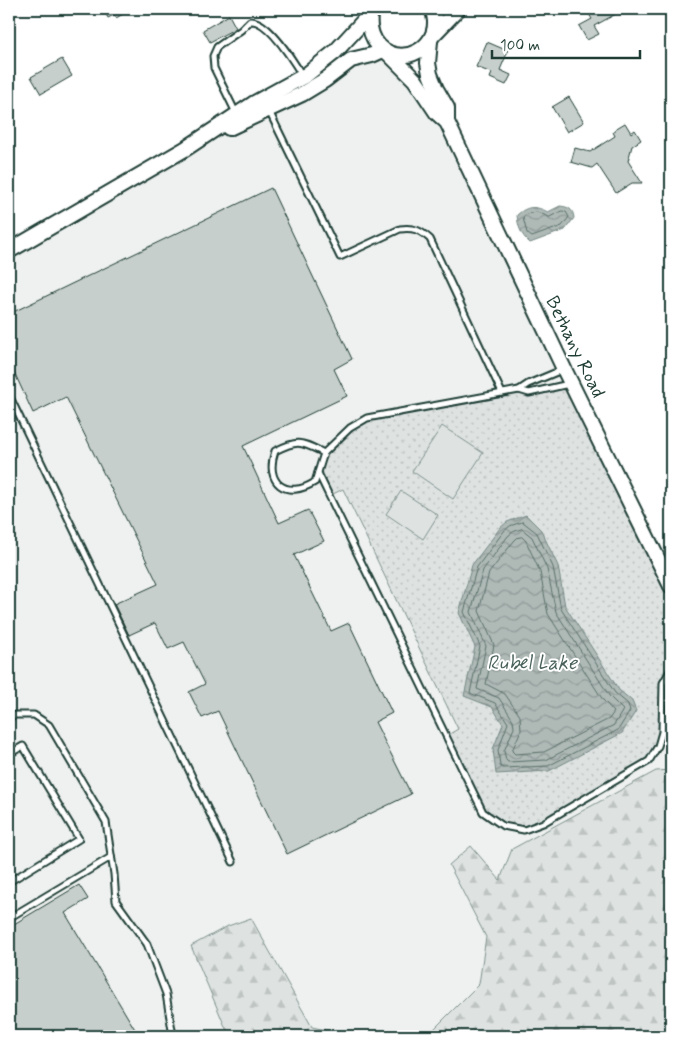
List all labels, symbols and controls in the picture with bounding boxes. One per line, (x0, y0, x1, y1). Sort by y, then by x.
scale bar (492, 28, 640, 60)
text: 100 m (500, 36, 540, 56)
street label: Bethany Road (539, 292, 611, 402)
water label: Rubel Lake (487, 650, 578, 677)

